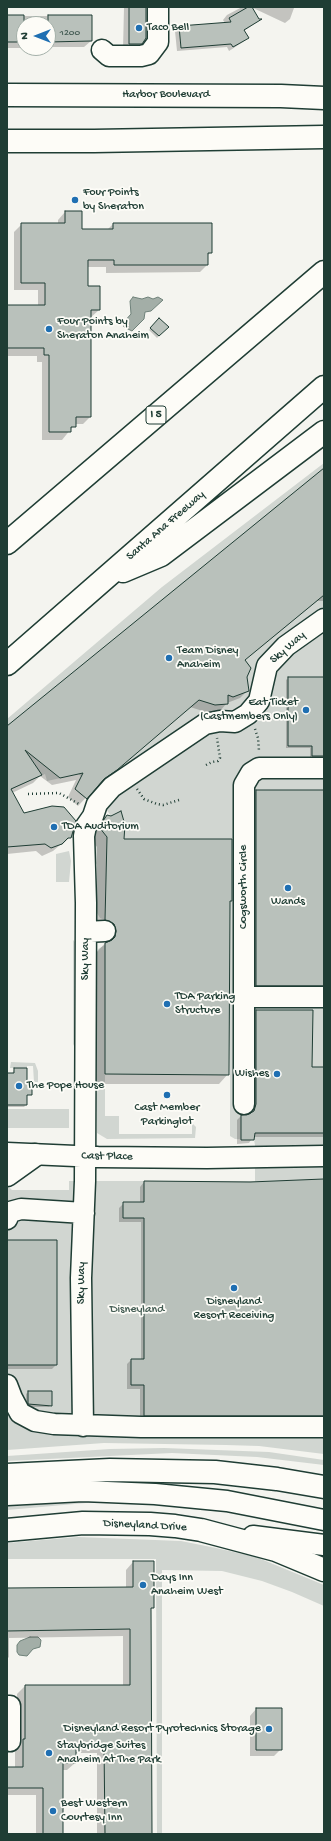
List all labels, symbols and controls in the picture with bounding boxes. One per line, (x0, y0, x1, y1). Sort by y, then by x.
north arrow (16, 16, 56, 56)
place label: Taco Bell (147, 21, 189, 35)
marker: Taco Bell (134, 23, 144, 33)
house number: 1200 (60, 27, 80, 39)
text: N (19, 32, 31, 40)
street label: Harbor Boulevard (122, 88, 210, 102)
place label: Four Points by Sheraton (83, 186, 144, 214)
marker: Four Points by Sheraton (70, 195, 80, 205)
place label: Four Points by Sheraton Anaheim (57, 315, 149, 343)
marker: Four Points by Sheraton Anaheim (44, 324, 54, 334)
road number: I 5 (146, 406, 166, 424)
street label: Santa Ana Freeway (124, 488, 208, 564)
street label: Sky Way (267, 629, 309, 667)
place label: Team Disney Anaheim (177, 644, 238, 672)
marker: Team Disney Anaheim (164, 653, 174, 663)
place label: Eat Ticket (Castmembers Only) (200, 696, 298, 724)
marker: Eat Ticket (Castmembers Only) (301, 705, 311, 715)
place label: TDA Auditorium (62, 820, 139, 834)
marker: TDA Auditorium (49, 822, 59, 832)
street label: Cogsworth Circle (237, 845, 251, 929)
marker: Wands (283, 883, 293, 893)
place label: Wands (271, 895, 305, 909)
street label: Sky Way (79, 938, 93, 980)
place label: TDA Parking Structure (175, 990, 235, 1018)
marker: TDA Parking Structure (162, 999, 172, 1009)
place label: Wishes (235, 1067, 269, 1081)
marker: Wishes (272, 1069, 282, 1079)
place label: The Pope House (27, 1079, 104, 1093)
marker: The Pope House (14, 1081, 24, 1091)
marker: Cast Member Parkinglot (162, 1090, 172, 1100)
place label: Cast Member Parkinglot (134, 1101, 200, 1129)
street label: Cast Place (81, 1149, 133, 1165)
street label: Sky Way (74, 1262, 90, 1304)
marker: Disneyland Resort Receiving (229, 1283, 239, 1293)
place label: Disneyland Resort Receiving (194, 1295, 274, 1323)
park label: Disneyland (110, 1303, 164, 1317)
street label: Disneyland Drive (103, 1517, 187, 1535)
place label: Days Inn Anaheim West (151, 1571, 223, 1599)
marker: Days Inn Anaheim West (138, 1580, 148, 1590)
place label: Disneyland Resort Pyrotechnics Storage (63, 1722, 261, 1736)
marker: Disneyland Resort Pyrotechnics Storage (264, 1724, 274, 1734)
place label: Staybridge Suites Anaheim At The Park (57, 1739, 161, 1767)
marker: Staybridge Suites Anaheim At The Park (44, 1748, 54, 1758)
place label: Best Western Courtesy Inn (61, 1797, 127, 1825)
marker: Best Western Courtesy Inn (48, 1806, 58, 1816)

